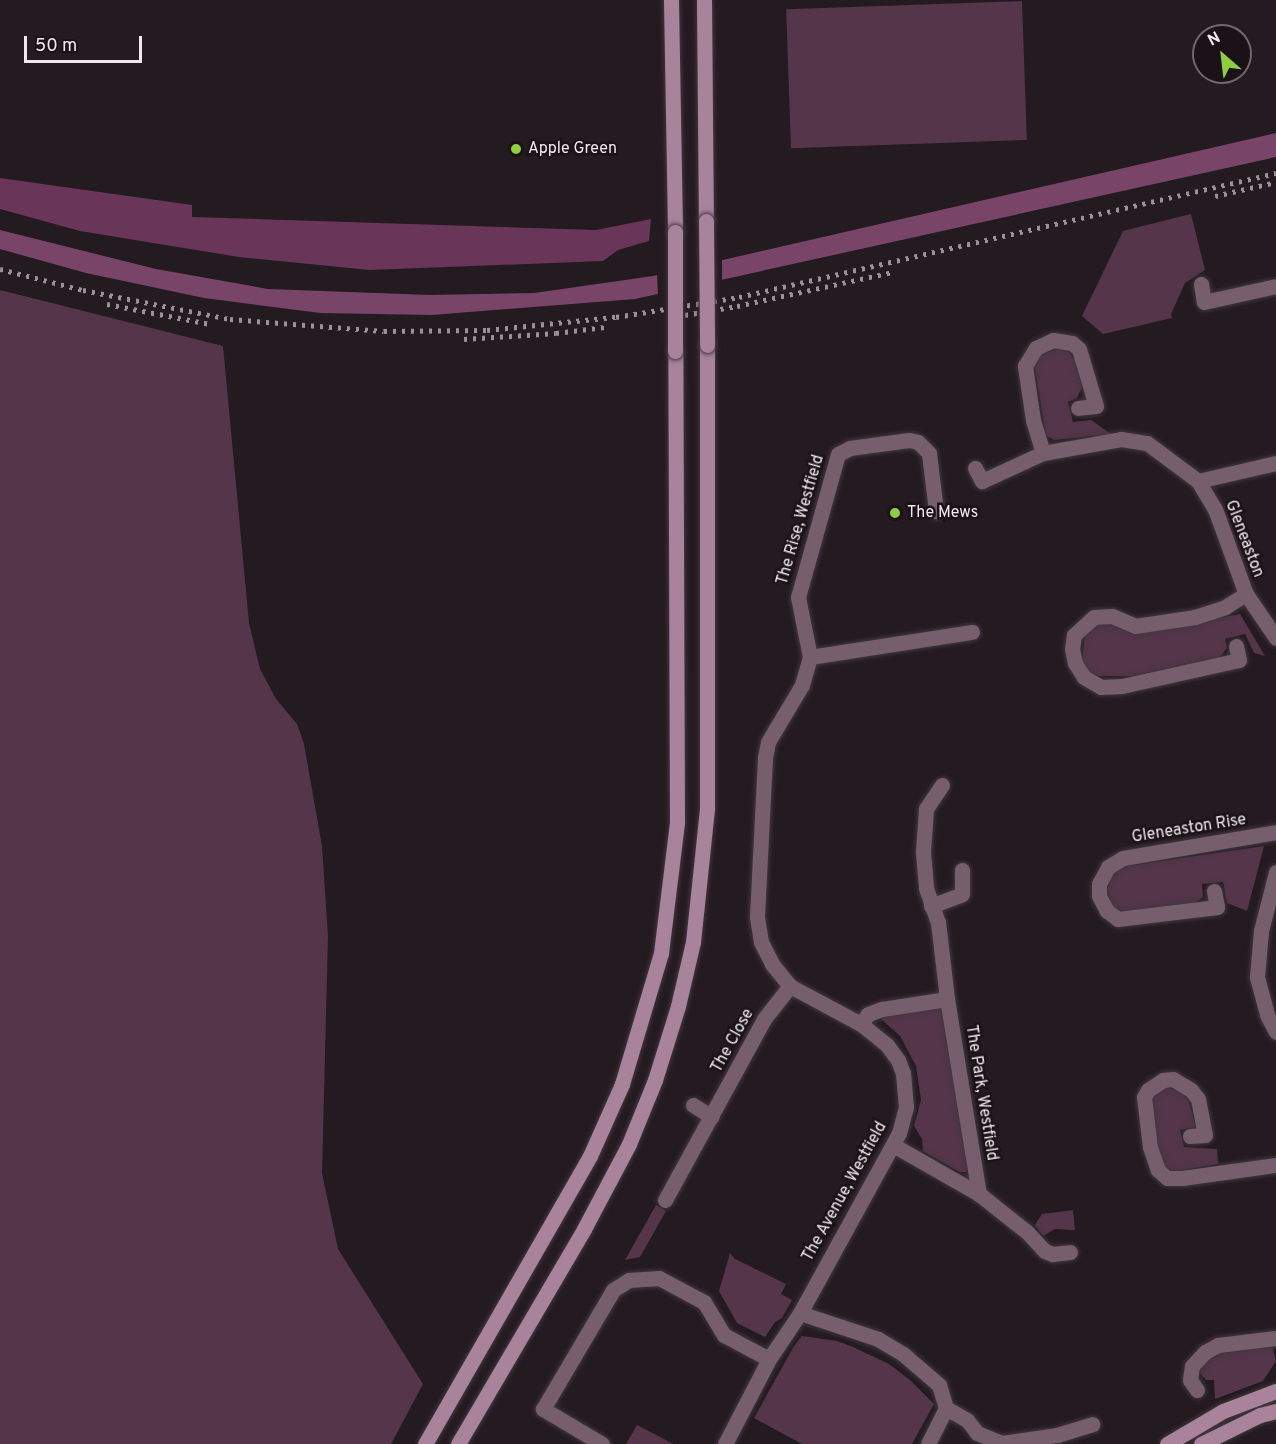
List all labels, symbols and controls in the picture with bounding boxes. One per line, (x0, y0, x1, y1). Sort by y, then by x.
scale bar (27, 24, 146, 62)
north arrow (1192, 24, 1252, 84)
text: N (1205, 28, 1224, 51)
text: 50 m (35, 35, 77, 58)
place label: Apple Green (528, 139, 617, 159)
marker: Apple Green (509, 142, 523, 156)
street label: The Rise, Westfield (773, 453, 829, 587)
street label: Gleneaston (1220, 498, 1268, 580)
place label: The Mews (907, 503, 978, 523)
marker: The Mews (888, 506, 902, 520)
street label: Gleneaston Rise (1130, 810, 1248, 848)
street label: The Close (708, 1006, 758, 1076)
street label: The Park, Westfield (961, 1024, 1001, 1162)
street label: The Avenue, Westfield (798, 1118, 892, 1266)

